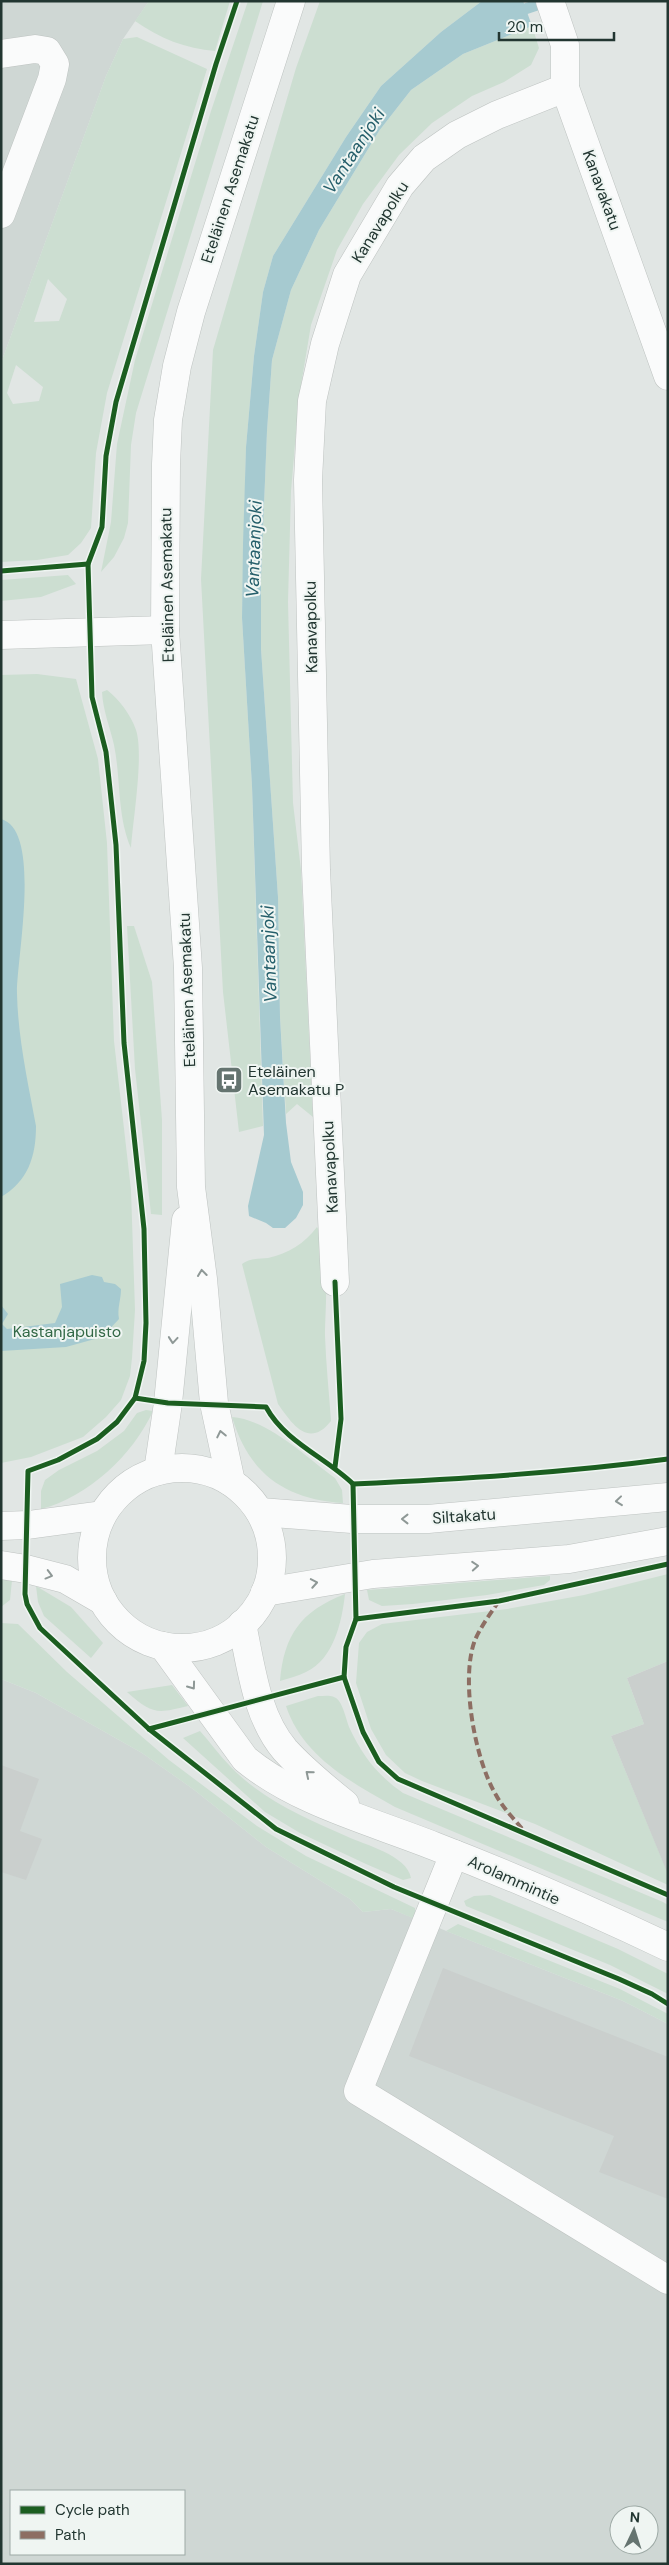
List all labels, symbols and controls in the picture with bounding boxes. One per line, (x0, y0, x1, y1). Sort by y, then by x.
scale bar (499, 10, 614, 42)
text: 20 m (507, 17, 543, 37)
water label: Vantaanjoki (317, 103, 391, 198)
street label: Eteläinen Asemakatu (196, 112, 264, 266)
street label: Kanavakatu (578, 147, 626, 233)
street label: Kanavapolku (347, 177, 413, 267)
water label: Vantaanjoki (240, 499, 268, 598)
street label: Eteläinen Asemakatu (155, 508, 179, 662)
street label: Kanavapolku (300, 581, 322, 673)
water label: Vantaanjoki (255, 904, 283, 1003)
street label: Eteläinen Asemakatu (174, 912, 200, 1068)
place label: Eteläinen Asemakatu P (248, 1061, 344, 1100)
bus stop icon: Eteläinen Asemakatu P (214, 1065, 244, 1095)
street label: Kanavapolku (317, 1120, 343, 1214)
one-way arrow (197, 1269, 208, 1277)
park label: Kastanjapuisto (13, 1321, 121, 1342)
one-way arrow (168, 1336, 179, 1344)
one-way arrow (216, 1430, 226, 1439)
one-way arrow (615, 1496, 623, 1507)
street label: Siltakatu (432, 1503, 496, 1529)
one-way arrow (401, 1514, 408, 1524)
one-way arrow (471, 1561, 479, 1572)
one-way arrow (45, 1569, 53, 1580)
one-way arrow (309, 1579, 318, 1589)
one-way arrow (186, 1680, 195, 1689)
one-way arrow (305, 1770, 314, 1779)
street label: Arolammintie (465, 1850, 563, 1910)
legend (10, 2490, 185, 2555)
text: Cycle path (55, 2500, 130, 2520)
north arrow (609, 2505, 659, 2555)
text: N (629, 2508, 641, 2526)
text: Path (55, 2525, 86, 2545)

